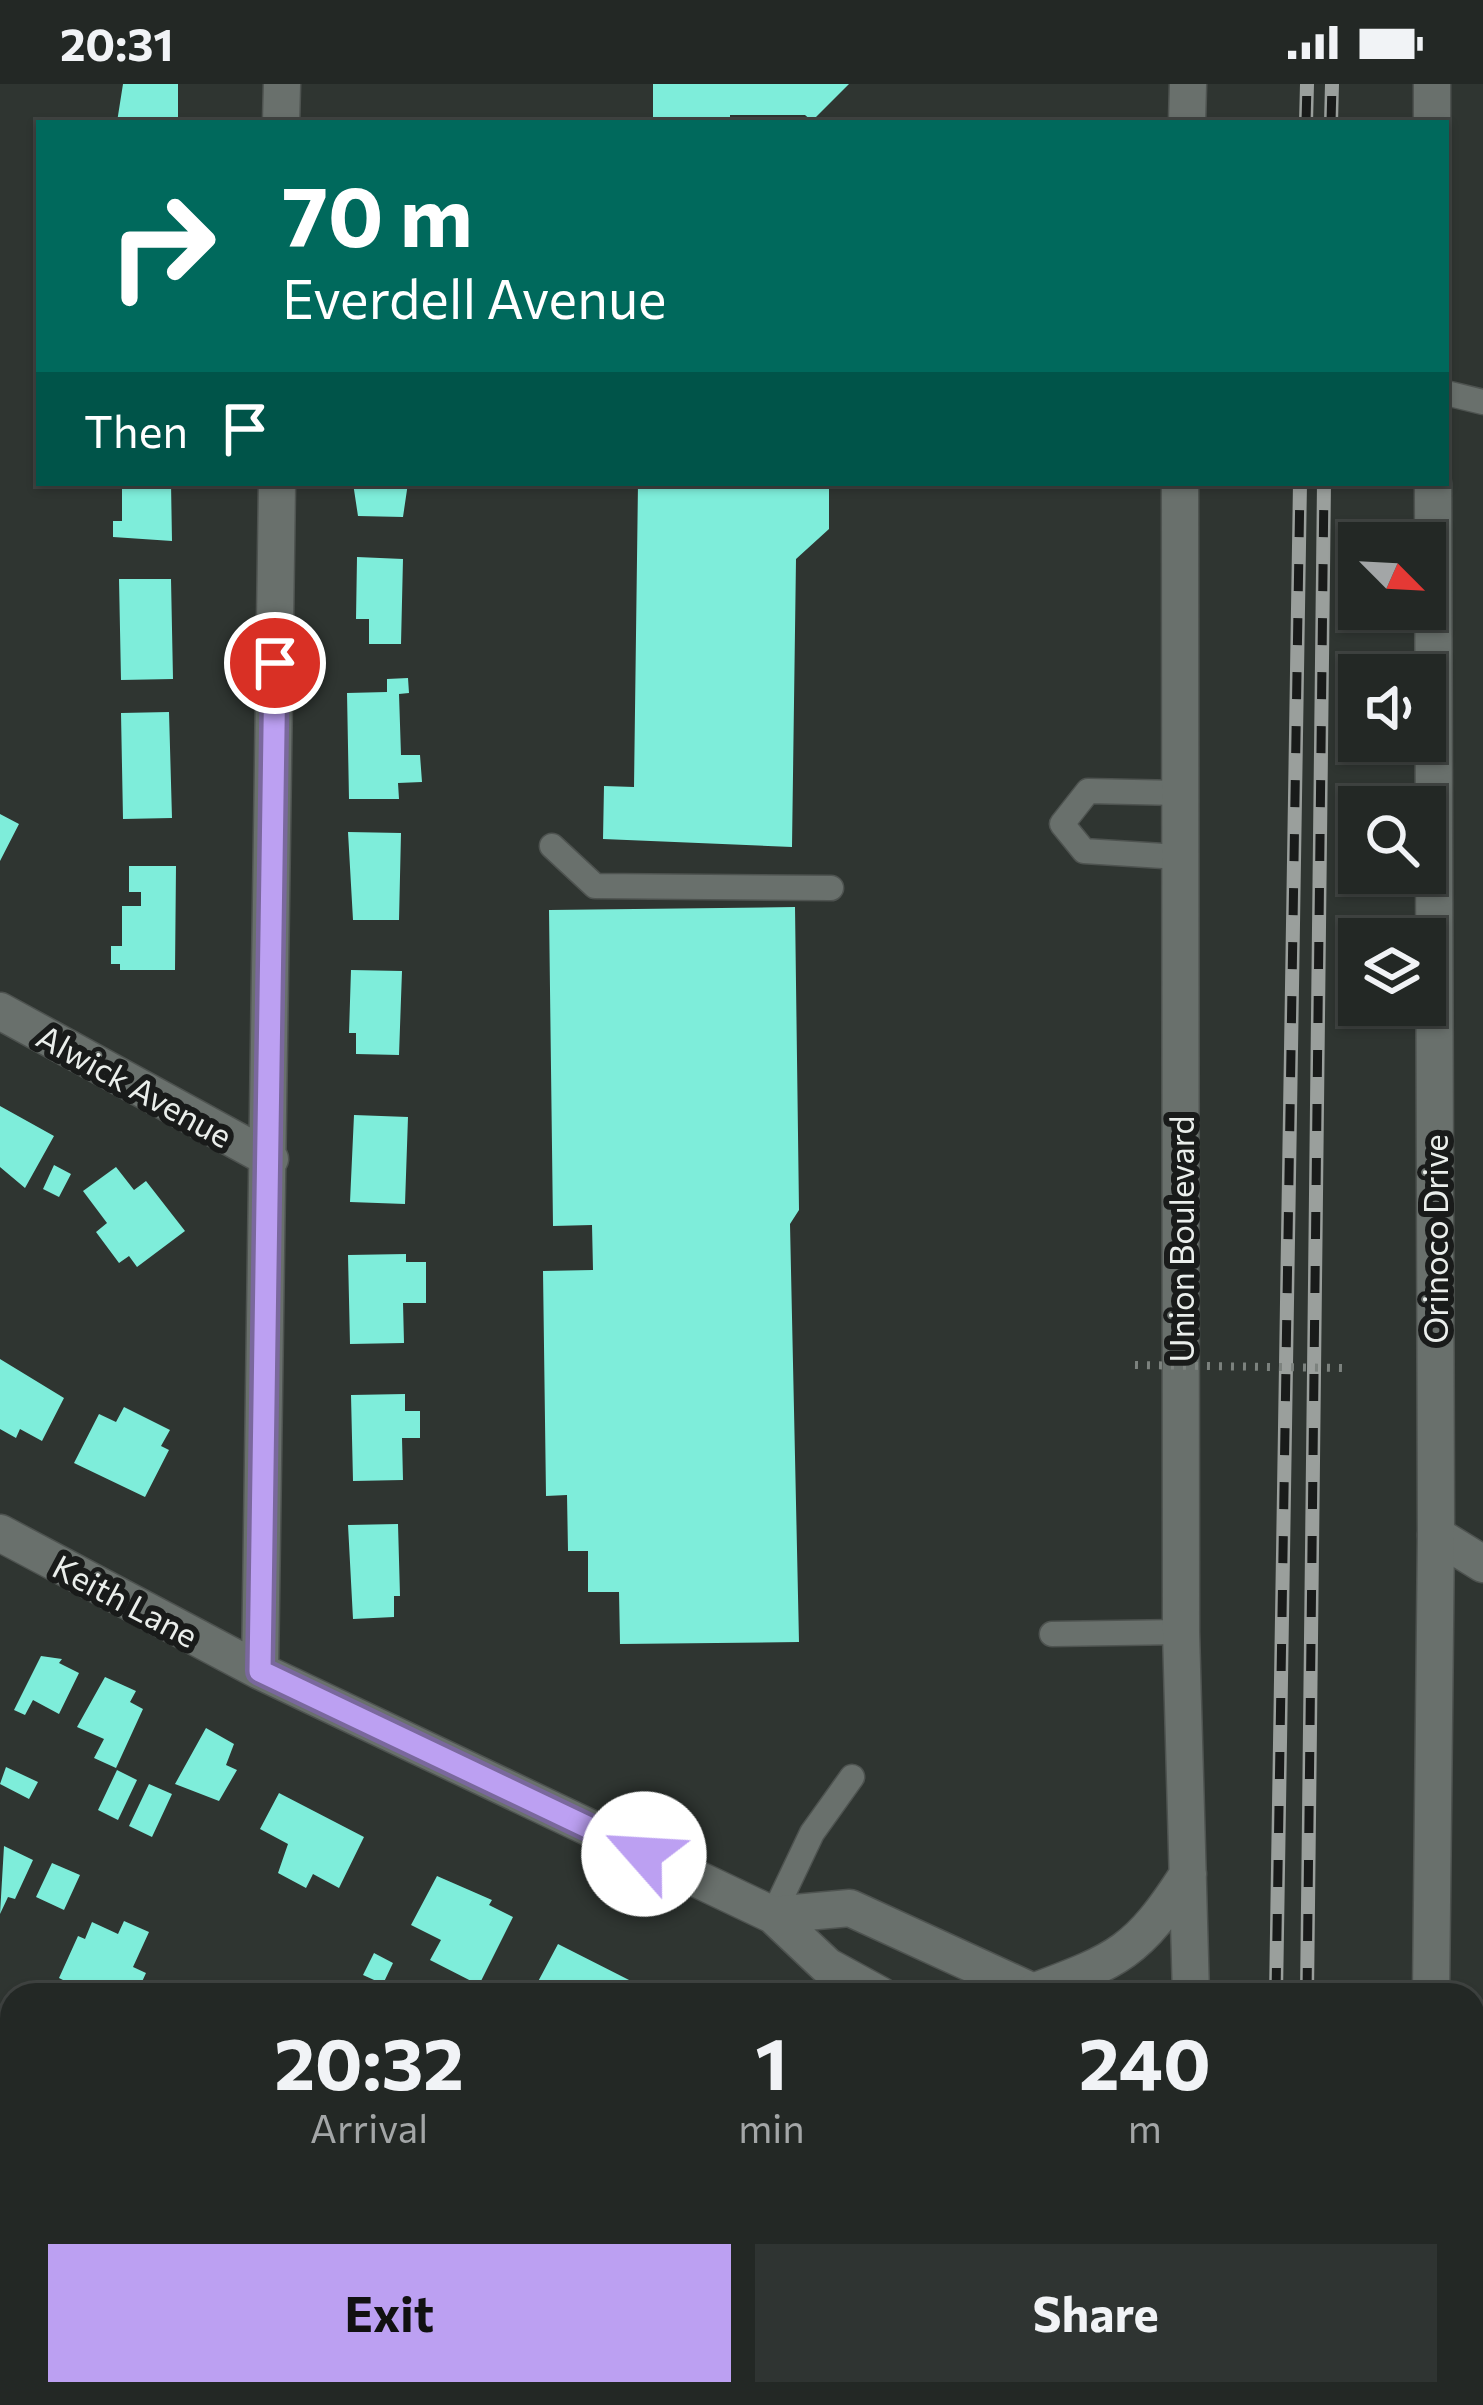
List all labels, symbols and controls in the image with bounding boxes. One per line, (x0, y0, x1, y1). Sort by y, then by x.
text: 20:31 (60, 15, 174, 70)
text: 70 m (282, 162, 473, 264)
icon: right (84, 168, 240, 324)
text: Everdell Avenue (282, 264, 667, 330)
icon: arrive (212, 396, 278, 462)
text: Then (84, 402, 188, 457)
north arrow (1338, 522, 1446, 630)
map controls (1338, 522, 1446, 1026)
pin (224, 612, 326, 714)
icon: arrive (242, 630, 308, 696)
button: sound (1338, 654, 1446, 762)
button: search (1338, 786, 1446, 894)
button: layers (1338, 918, 1446, 1026)
street label: Alwick Avenue (30, 1015, 240, 1155)
street label: Union Boulevard (1160, 1116, 1201, 1362)
street label: Orinoco Drive (1414, 1134, 1455, 1344)
street label: Keith Lane (47, 1545, 205, 1655)
position arrow (581, 1791, 707, 1917)
text: 20:32 (274, 2017, 464, 2105)
text: 1 (755, 2017, 788, 2105)
text: 240 (1079, 2017, 1211, 2105)
text: Arrival (310, 2103, 428, 2151)
text: min (738, 2103, 805, 2151)
text: m (1128, 2103, 1162, 2151)
button: Exit (48, 2244, 731, 2382)
button: Share (755, 2244, 1437, 2382)

